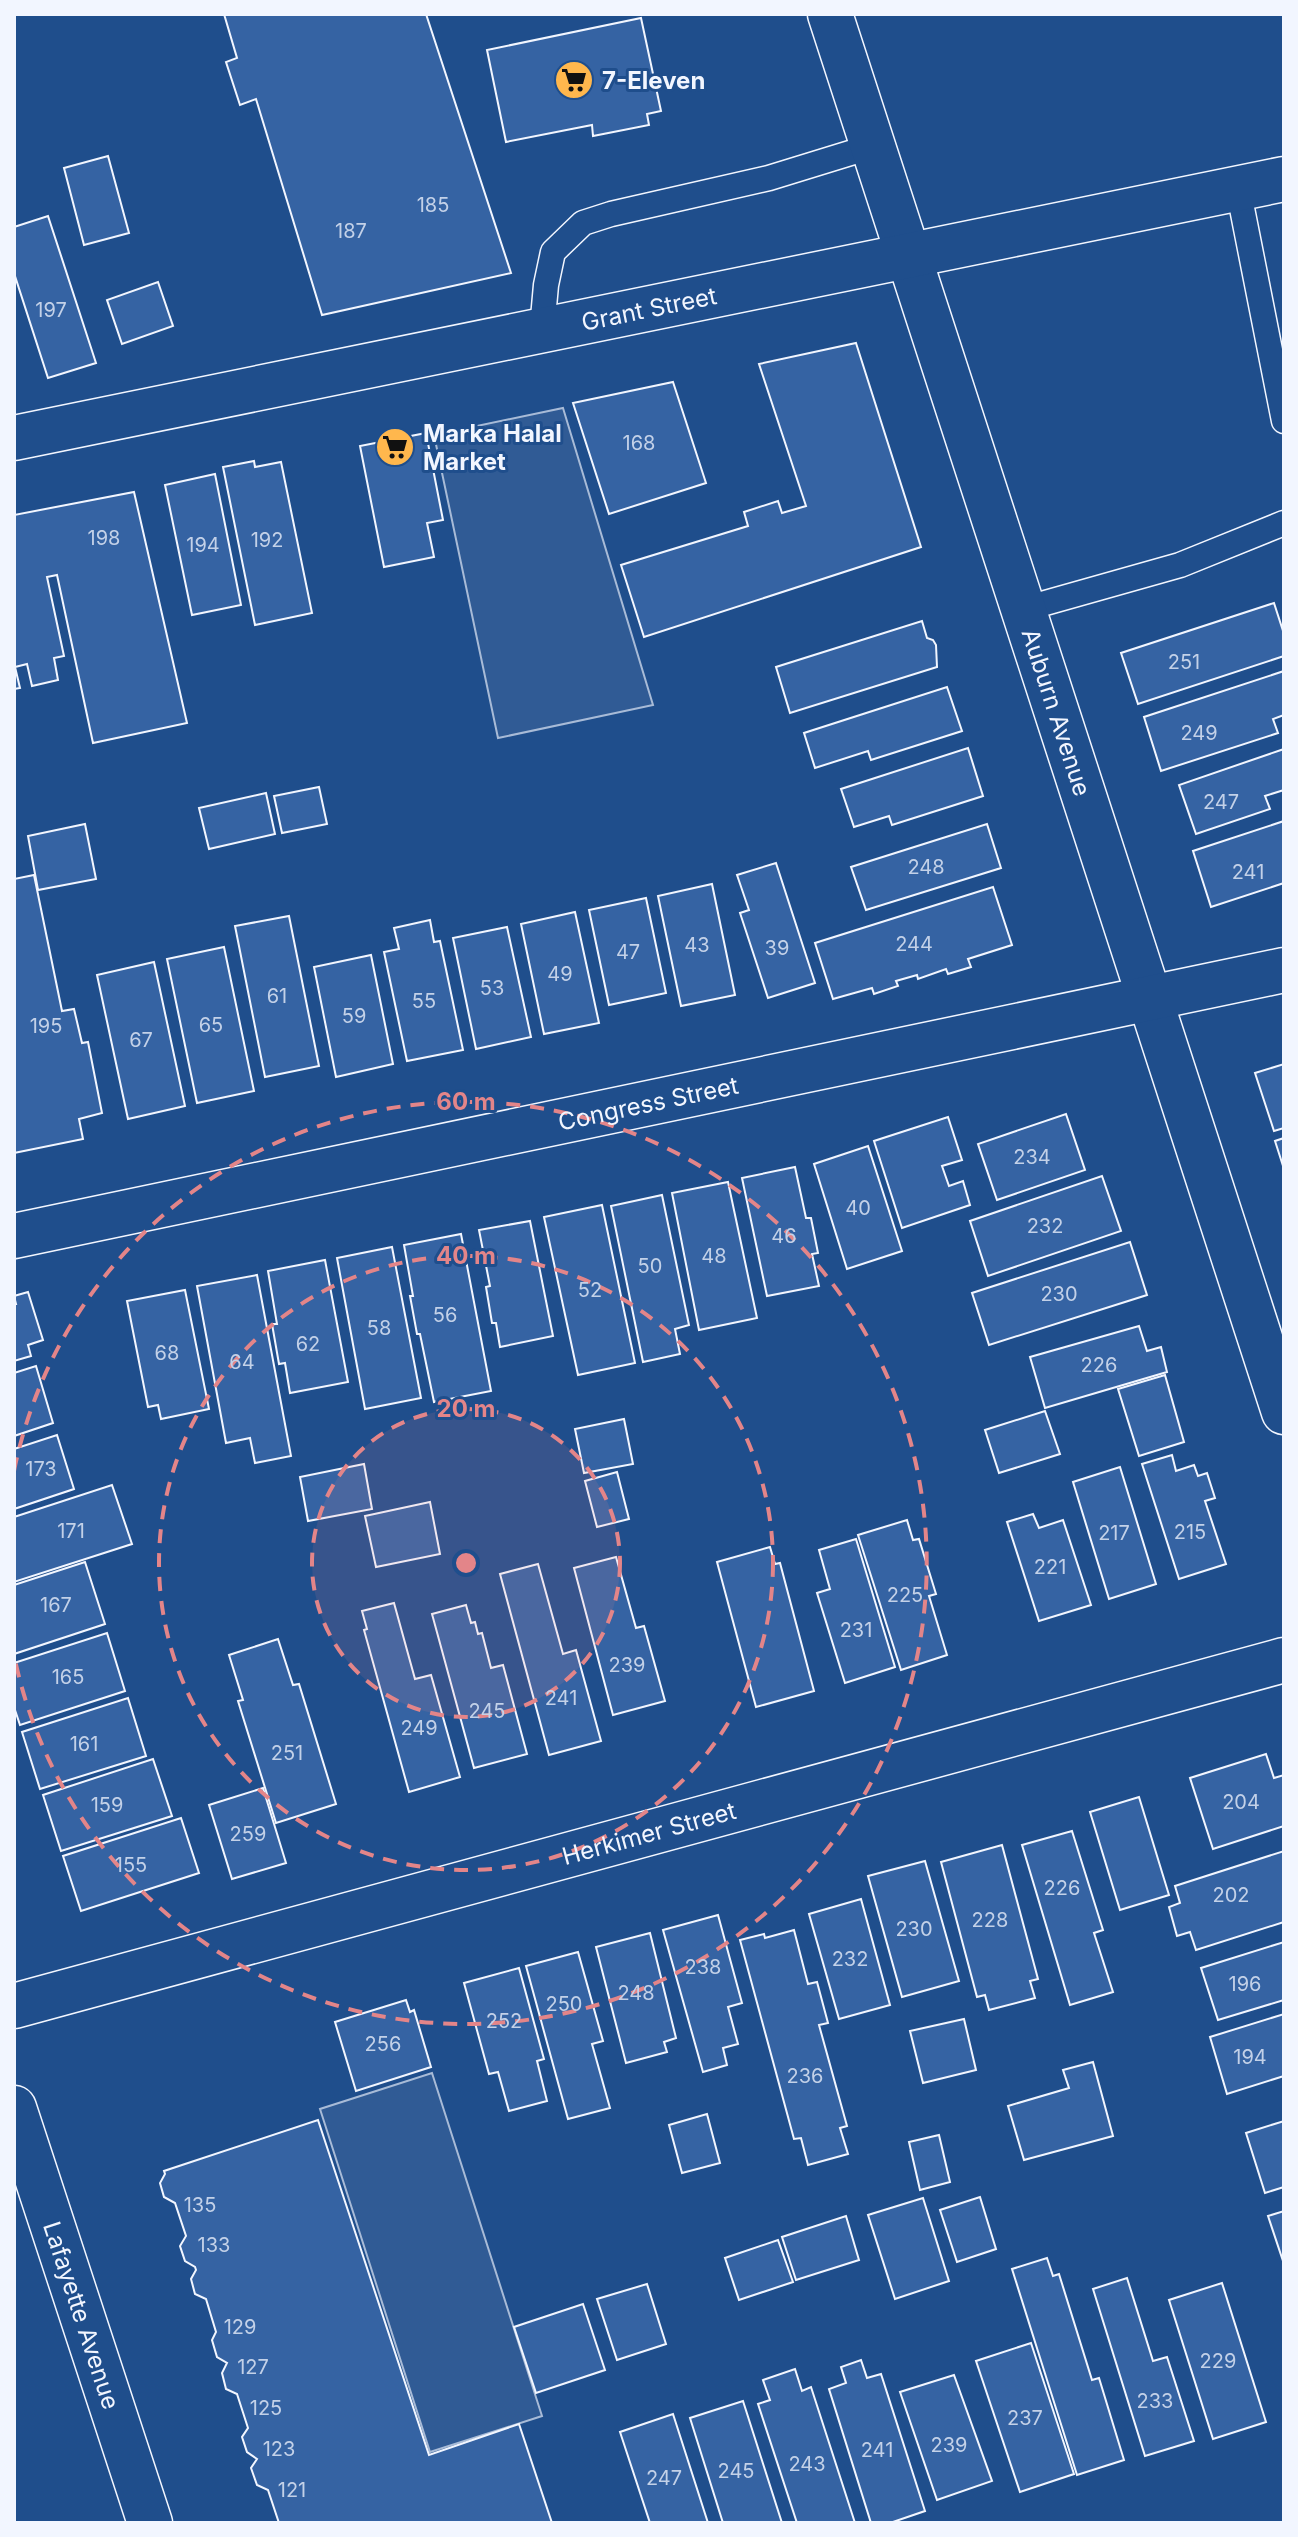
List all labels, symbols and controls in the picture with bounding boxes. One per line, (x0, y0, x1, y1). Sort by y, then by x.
supermarket icon: 7-Eleven (553, 59, 595, 101)
place label: 7-Eleven (602, 66, 705, 95)
house number: 185 (417, 193, 449, 217)
house number: 187 (335, 219, 367, 243)
street label: Grant Street (579, 281, 719, 336)
house number: 197 (35, 298, 67, 322)
place label: Marka Halal Market (423, 419, 562, 476)
supermarket icon: Marka Halal Market (374, 426, 416, 468)
house number: 168 (623, 431, 655, 455)
house number: 198 (88, 526, 120, 550)
house number: 192 (251, 528, 283, 552)
house number: 194 (186, 533, 220, 557)
street label: Auburn Avenue (1016, 625, 1097, 800)
house number: 251 (1168, 650, 1200, 674)
house number: 249 (1180, 721, 1218, 745)
house number: 247 (1203, 790, 1239, 814)
house number: 248 (907, 855, 945, 879)
house number: 241 (1232, 860, 1264, 884)
house number: 244 (895, 932, 933, 956)
house number: 43 (684, 933, 710, 957)
house number: 39 (765, 936, 789, 960)
house number: 47 (616, 940, 640, 964)
house number: 49 (547, 962, 573, 986)
house number: 53 (480, 976, 504, 1000)
house number: 61 (267, 984, 287, 1008)
house number: 55 (412, 989, 436, 1013)
house number: 59 (342, 1004, 366, 1028)
house number: 65 (199, 1013, 223, 1037)
house number: 195 (30, 1014, 62, 1038)
house number: 67 (129, 1028, 153, 1052)
street label: Congress Street (556, 1070, 741, 1136)
text: 60 m (436, 1087, 496, 1116)
house number: 234 (1013, 1145, 1051, 1169)
house number: 40 (845, 1196, 871, 1220)
house number: 232 (1027, 1214, 1063, 1238)
house number: 46 (771, 1224, 797, 1248)
text: 40 m (436, 1241, 496, 1270)
house number: 48 (701, 1244, 727, 1268)
house number: 50 (638, 1254, 662, 1278)
house number: 52 (578, 1278, 602, 1302)
house number: 230 (1040, 1282, 1078, 1306)
house number: 56 (433, 1303, 457, 1327)
house number: 58 (367, 1316, 391, 1340)
house number: 62 (296, 1332, 320, 1356)
house number: 68 (155, 1341, 179, 1365)
house number: 64 (229, 1350, 255, 1374)
house number: 226 (1081, 1353, 1117, 1377)
text: 20 m (437, 1394, 495, 1423)
house number: 173 (25, 1457, 57, 1481)
house number: 171 (57, 1519, 85, 1543)
house number: 215 (1174, 1520, 1206, 1544)
house number: 217 (1098, 1521, 1130, 1545)
centre of rings (452, 1549, 480, 1577)
house number: 221 (1034, 1555, 1066, 1579)
house number: 225 (887, 1583, 923, 1607)
house number: 167 (40, 1593, 72, 1617)
house number: 231 (840, 1618, 872, 1642)
house number: 239 (609, 1653, 645, 1677)
house number: 165 (52, 1665, 84, 1689)
house number: 241 (545, 1686, 577, 1710)
house number: 245 (469, 1699, 505, 1723)
house number: 249 (400, 1716, 438, 1740)
house number: 161 (70, 1732, 98, 1756)
house number: 251 (271, 1741, 303, 1765)
house number: 204 (1222, 1790, 1260, 1814)
house number: 159 (91, 1793, 123, 1817)
street label: Herkimer Street (559, 1796, 739, 1871)
house number: 259 (230, 1822, 266, 1846)
house number: 155 (115, 1853, 147, 1877)
house number: 226 (1044, 1876, 1080, 1900)
house number: 202 (1212, 1883, 1250, 1907)
house number: 228 (972, 1908, 1008, 1932)
house number: 230 (895, 1917, 933, 1941)
house number: 232 (832, 1947, 868, 1971)
house number: 238 (685, 1955, 721, 1979)
house number: 196 (1229, 1972, 1261, 1996)
house number: 248 (617, 1981, 655, 2005)
house number: 250 (546, 1992, 582, 2016)
house number: 252 (486, 2009, 522, 2033)
house number: 256 (365, 2032, 401, 2056)
house number: 194 (1233, 2045, 1267, 2069)
house number: 236 (787, 2064, 823, 2088)
house number: 135 (184, 2193, 216, 2217)
street label: Lafayette Avenue (38, 2218, 126, 2413)
house number: 133 (198, 2233, 230, 2257)
house number: 129 (224, 2315, 256, 2339)
house number: 229 (1200, 2349, 1236, 2373)
house number: 127 (237, 2355, 269, 2379)
house number: 233 (1137, 2389, 1173, 2413)
house number: 125 (250, 2396, 282, 2420)
house number: 237 (1007, 2406, 1043, 2430)
house number: 239 (931, 2433, 967, 2457)
house number: 123 (263, 2437, 295, 2461)
house number: 241 (861, 2438, 893, 2462)
house number: 243 (788, 2452, 826, 2476)
house number: 245 (718, 2459, 754, 2483)
house number: 247 (646, 2466, 682, 2490)
house number: 121 (278, 2478, 306, 2502)

